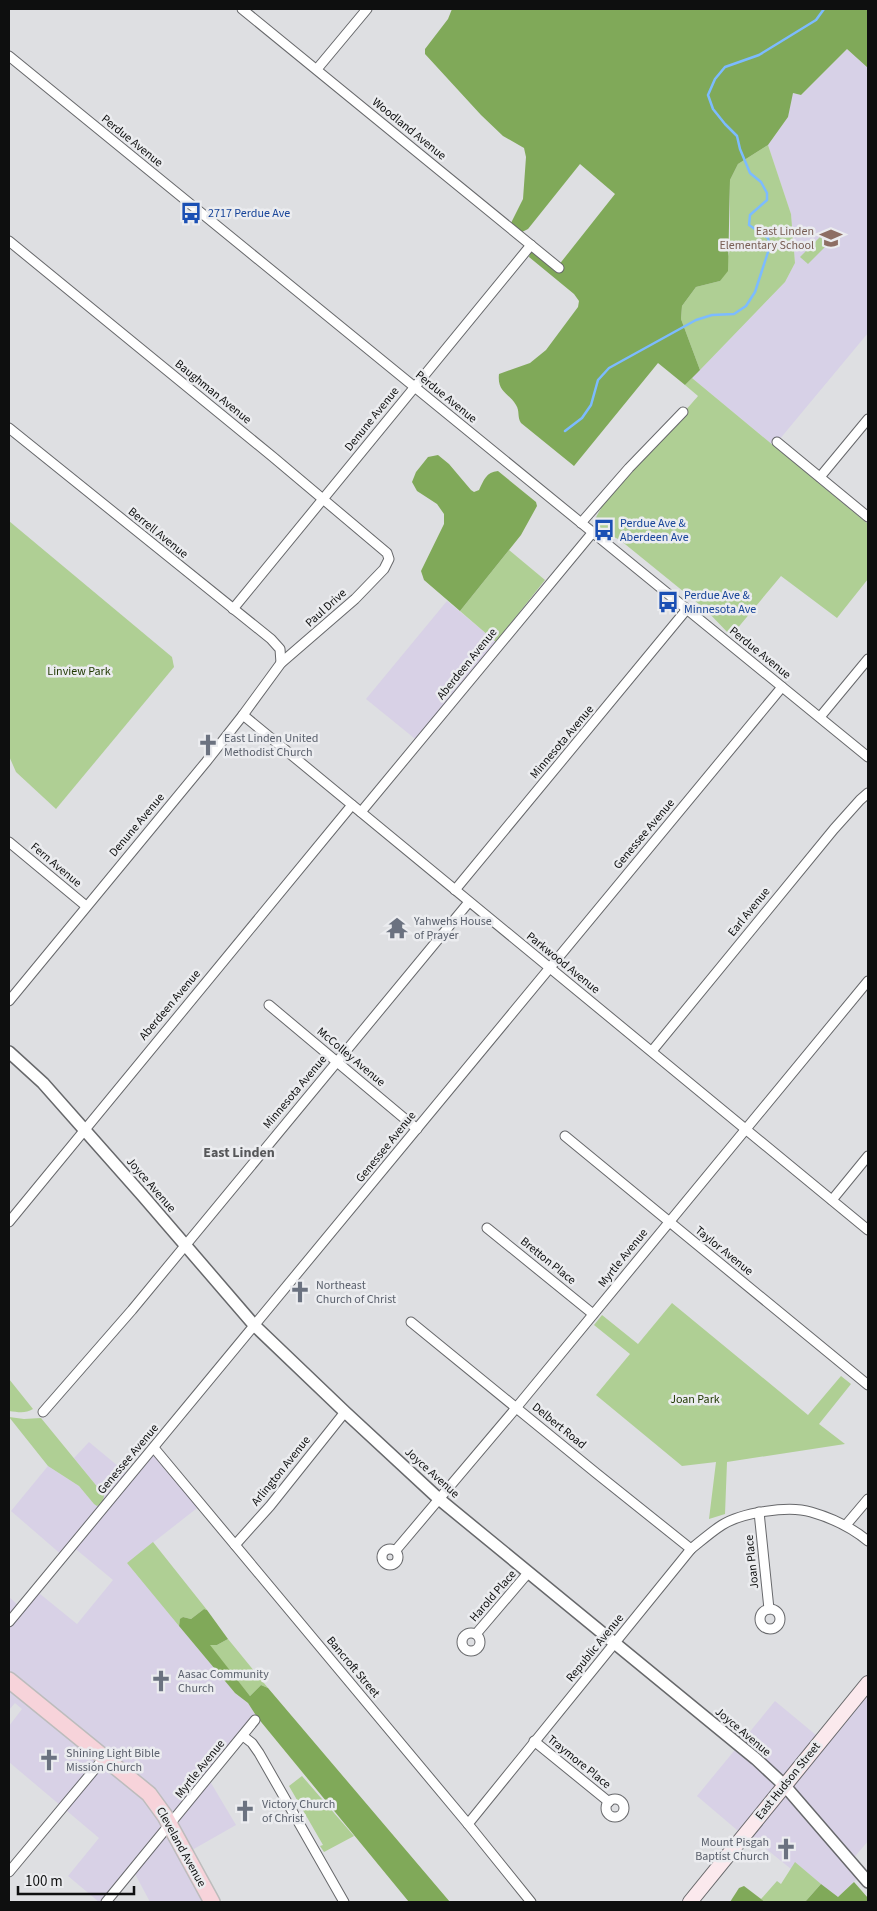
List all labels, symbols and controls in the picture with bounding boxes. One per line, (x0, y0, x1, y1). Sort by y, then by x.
street label: Woodland Avenue (368, 94, 450, 164)
street label: Perdue Avenue (97, 111, 167, 171)
bus stop icon: 2717 Perdue Ave (178, 200, 204, 226)
place label: 2717 Perdue Ave (208, 205, 290, 222)
place label: East Linden Elementary School (719, 223, 814, 254)
school or university icon: East Linden Elementary School (818, 225, 844, 251)
street label: Baughman Avenue (171, 356, 255, 428)
street label: Perdue Avenue (411, 367, 481, 427)
street label: Denune Avenue (341, 383, 403, 455)
street label: Berrell Avenue (124, 504, 192, 562)
place label: Perdue Ave & Aberdeen Ave (620, 515, 689, 546)
bus stop icon: Perdue Ave & Aberdeen Ave (591, 517, 617, 543)
street label: Paul Drive (302, 585, 350, 631)
place label: Perdue Ave & Minnesota Ave (684, 587, 756, 618)
bus stop icon: Perdue Ave & Minnesota Ave (655, 589, 681, 615)
street label: Perdue Avenue (725, 623, 795, 683)
street label: Aberdeen Avenue (433, 625, 501, 703)
park label: Linview Park (47, 663, 111, 680)
street label: Minnesota Avenue (526, 702, 598, 782)
place label: East Linden United Methodist Church (224, 730, 318, 761)
church icon: East Linden United Methodist Church (195, 732, 221, 758)
street label: Denune Avenue (105, 790, 169, 860)
street label: Genessee Avenue (609, 795, 679, 873)
street label: Fern Avenue (27, 839, 85, 891)
street label: Earl Avenue (724, 884, 774, 940)
place label: Yahwehs House of Prayer (413, 913, 492, 944)
temple icon: Yahwehs House of Prayer (384, 915, 410, 941)
street label: Parkwood Avenue (523, 928, 603, 998)
street label: Aberdeen Avenue (135, 966, 205, 1044)
street label: McColley Avenue (313, 1023, 389, 1091)
street label: Minnesota Avenue (259, 1052, 331, 1132)
street label: Genessee Avenue (352, 1108, 420, 1186)
district label: East Linden (203, 1143, 275, 1163)
street label: Joyce Avenue (122, 1154, 180, 1216)
street label: Taylor Avenue (691, 1222, 757, 1280)
street label: Myrtle Avenue (594, 1225, 652, 1291)
street label: Bretton Place (517, 1233, 579, 1289)
place label: Northeast Church of Christ (316, 1277, 396, 1308)
church icon: Northeast Church of Christ (287, 1279, 313, 1305)
park label: Joan Park (670, 1391, 720, 1408)
street label: Delbert Road (528, 1399, 590, 1453)
street label: Genessee Avenue (93, 1420, 163, 1498)
street label: Arlington Avenue (247, 1432, 315, 1510)
street label: Joyce Avenue (401, 1444, 463, 1502)
street label: Joan Place (741, 1534, 763, 1590)
street label: Harold Place (466, 1566, 520, 1626)
street label: Republic Avenue (562, 1610, 628, 1686)
street label: Bancroft Street (322, 1633, 384, 1701)
place label: Aasac Community Church (178, 1666, 269, 1697)
church icon: Aasac Community Church (148, 1668, 174, 1694)
street label: Joyce Avenue (711, 1704, 775, 1760)
street label: Traymore Place (544, 1731, 614, 1793)
street label: Myrtle Avenue (171, 1736, 229, 1802)
street label: East Hudson Street (751, 1739, 825, 1823)
place label: Shining Light Bible Mission Church (66, 1745, 160, 1776)
church icon: Shining Light Bible Mission Church (36, 1747, 62, 1773)
place label: Victory Church of Christ (262, 1796, 335, 1827)
church icon: Victory Church of Christ (232, 1798, 258, 1824)
street label: Cleveland Avenue (152, 1804, 210, 1890)
place label: Mount Pisgah Baptist Church (695, 1834, 769, 1865)
church icon: Mount Pisgah Baptist Church (773, 1836, 799, 1862)
scale bar (18, 1864, 134, 1896)
text: 100 m (25, 1871, 63, 1892)

